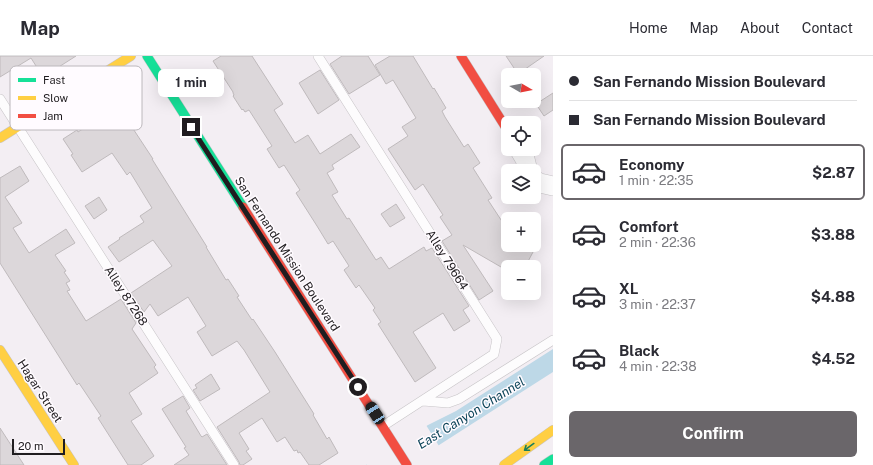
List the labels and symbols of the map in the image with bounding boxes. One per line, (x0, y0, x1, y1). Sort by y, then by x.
legend (10, 66, 142, 130)
north arrow (501, 68, 541, 108)
callout: 1 min (158, 69, 224, 97)
text: Fast (43, 74, 65, 86)
text: Slow (43, 92, 69, 104)
text: Jam (43, 110, 63, 122)
route end (182, 118, 200, 136)
street label: San Fernando Mission Boulevard (232, 174, 342, 334)
street label: Alley 79664 (423, 227, 471, 293)
street label: Alley 87268 (101, 263, 151, 329)
street label: Hagar Street (14, 357, 66, 425)
water label: East Canyon Channel (415, 374, 527, 452)
route start (349, 378, 367, 396)
car (363, 400, 387, 426)
scale bar (12, 437, 65, 456)
one-way arrow (523, 443, 534, 452)

